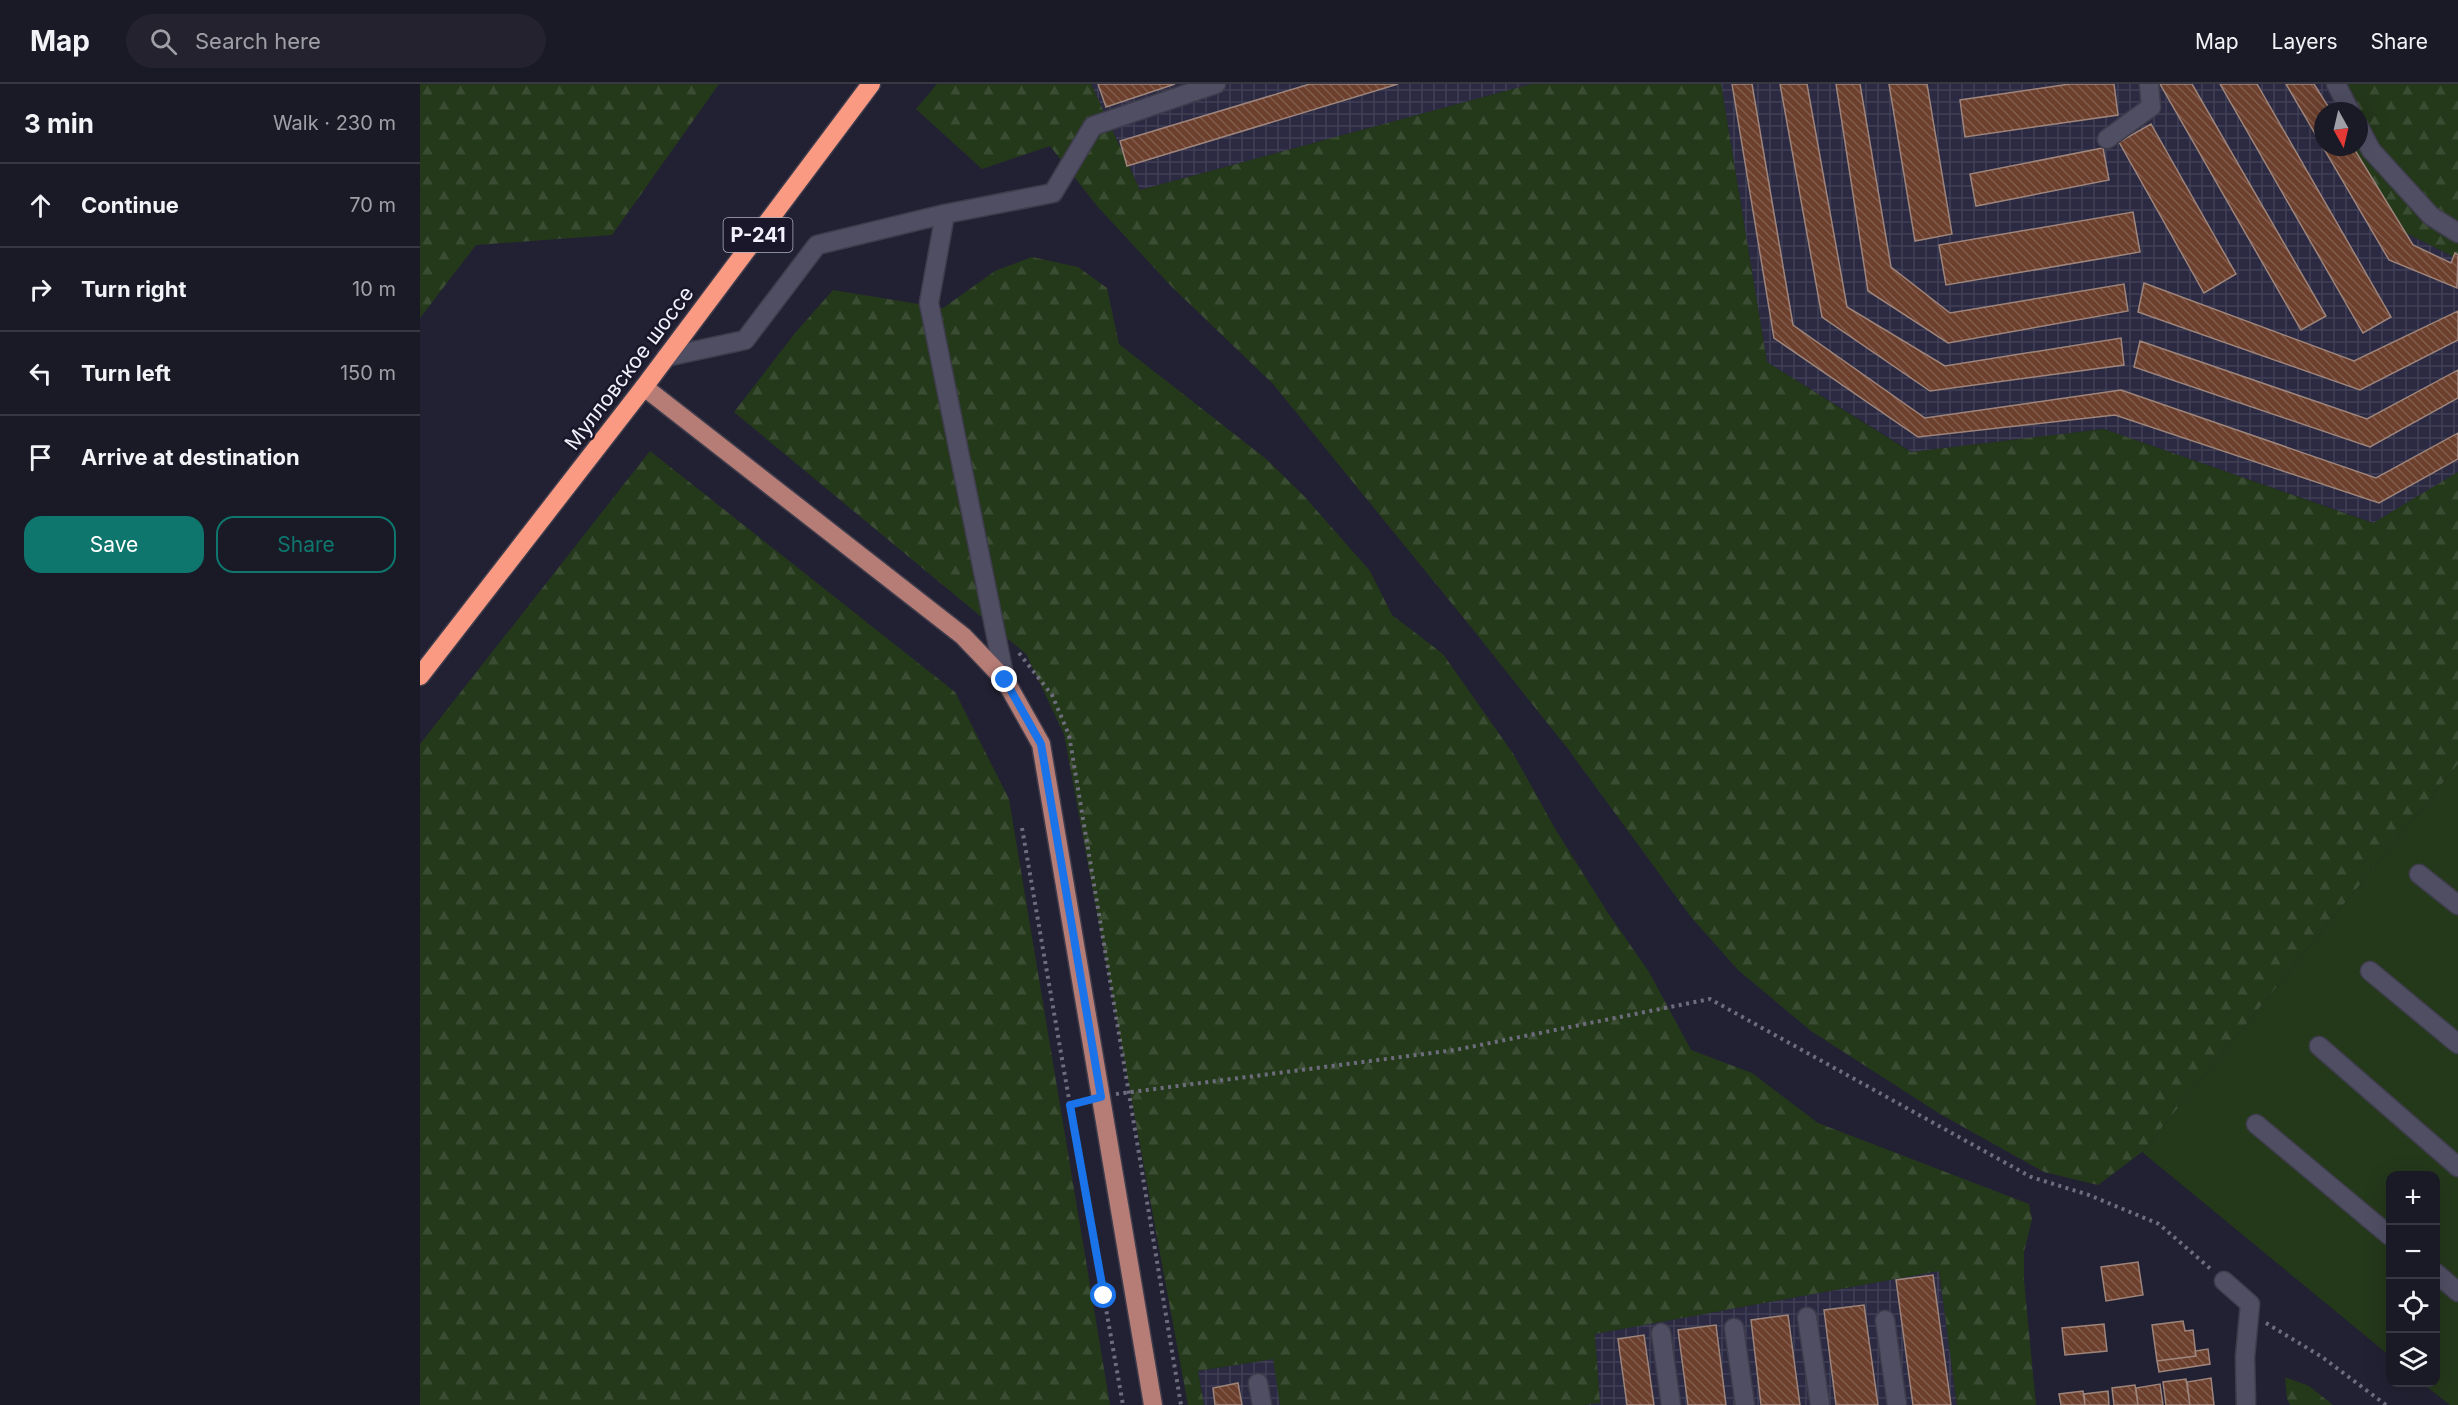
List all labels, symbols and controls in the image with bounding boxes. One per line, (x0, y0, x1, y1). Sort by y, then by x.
search box (126, 14, 546, 68)
text: Map (30, 24, 90, 58)
icon: search (147, 25, 180, 58)
text: Search here (195, 28, 321, 54)
text: Map (2195, 29, 2239, 54)
text: Layers (2272, 29, 2338, 54)
text: Share (2371, 29, 2428, 54)
north arrow (2314, 102, 2368, 156)
text: 3 min (24, 108, 94, 139)
text: Walk · 230 m (273, 111, 396, 135)
icon: ahead (24, 189, 57, 222)
text: Continue (81, 192, 179, 218)
text: 70 m (349, 193, 396, 217)
road number: Р-241 (724, 218, 792, 252)
icon: right (24, 273, 57, 306)
text: Turn right (81, 276, 187, 302)
text: 10 m (352, 277, 396, 301)
street label: Мулловское шоссе (559, 281, 699, 455)
icon: left (24, 357, 57, 390)
text: Turn left (81, 360, 171, 386)
text: 150 m (340, 361, 396, 385)
icon: arrive (24, 441, 57, 474)
text: Arrive at destination (81, 444, 300, 470)
button: Save (24, 516, 204, 573)
button: Share (216, 516, 396, 573)
route end (991, 666, 1017, 692)
map controls (2386, 1171, 2440, 1387)
button: + (2386, 1171, 2440, 1225)
button: − (2386, 1225, 2440, 1279)
button: locate (2386, 1279, 2440, 1333)
route start (1090, 1282, 1116, 1308)
button: layers (2386, 1333, 2440, 1387)

